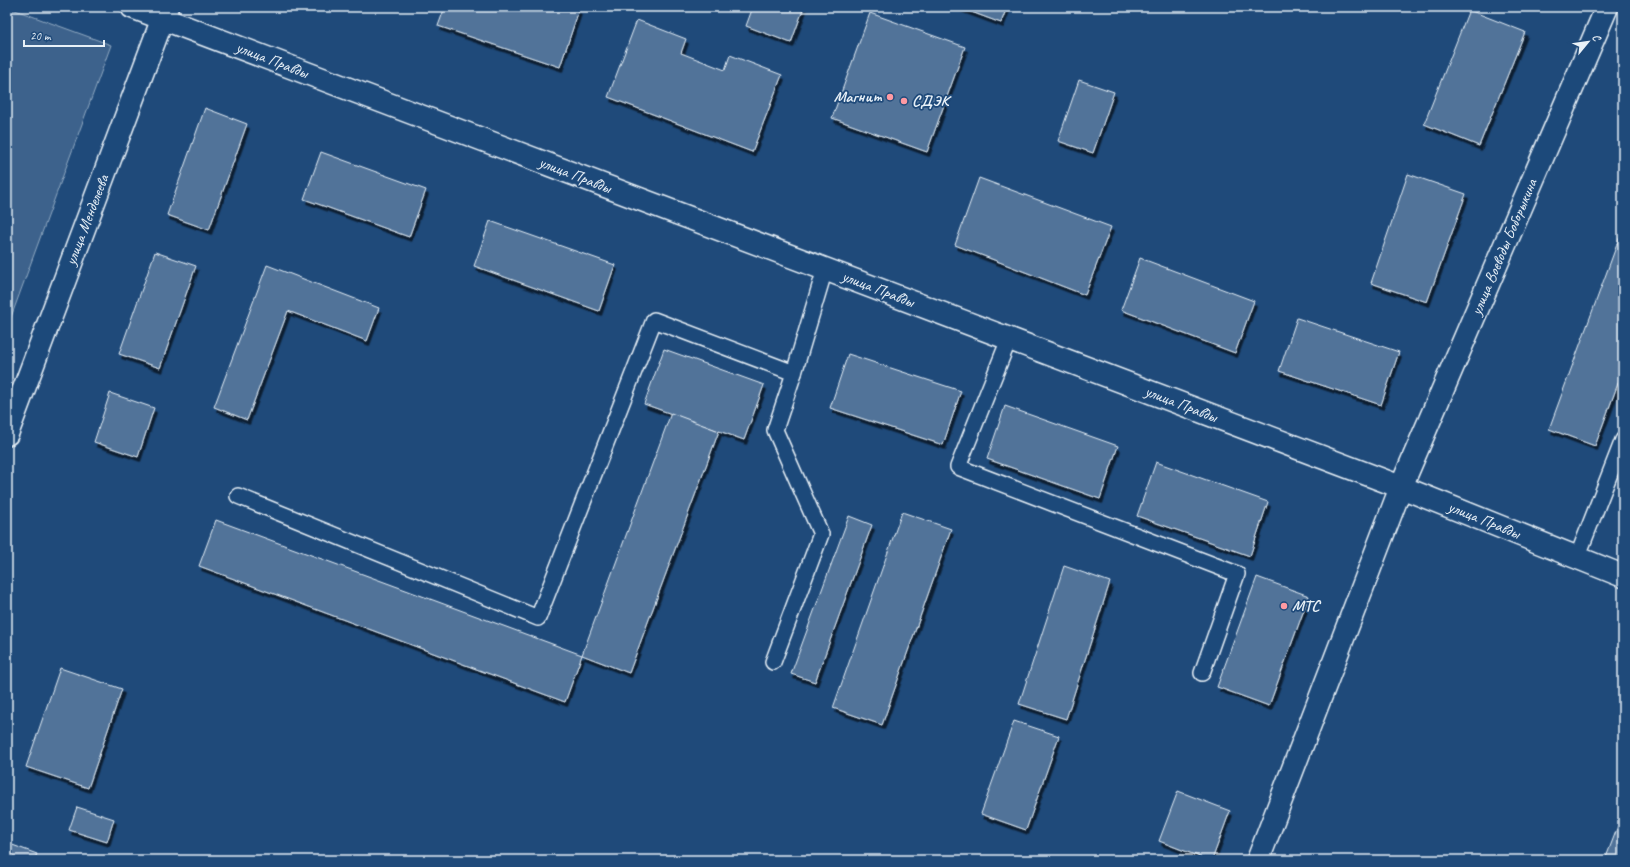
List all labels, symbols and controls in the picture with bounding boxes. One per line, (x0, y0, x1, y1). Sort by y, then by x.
scale bar (24, 22, 104, 48)
north arrow (1568, 22, 1608, 62)
text: 20 m (30, 28, 52, 44)
text: С (1589, 31, 1605, 44)
street label: улица Правды (232, 37, 312, 83)
place label: Магнит (834, 87, 882, 107)
place label: СДЭК (912, 91, 953, 111)
marker: Магнит (885, 92, 895, 102)
marker: СДЭК (899, 96, 909, 106)
street label: улица Правды (535, 152, 615, 198)
street label: улица Менделеева (60, 170, 114, 269)
street label: улица Воеводы Боборыкина (1466, 174, 1542, 319)
street label: улица Правды (838, 266, 918, 312)
street label: улица Правды (1141, 381, 1221, 427)
street label: улица Правды (1444, 496, 1524, 544)
place label: МТС (1292, 596, 1321, 616)
marker: МТС (1279, 601, 1289, 611)

